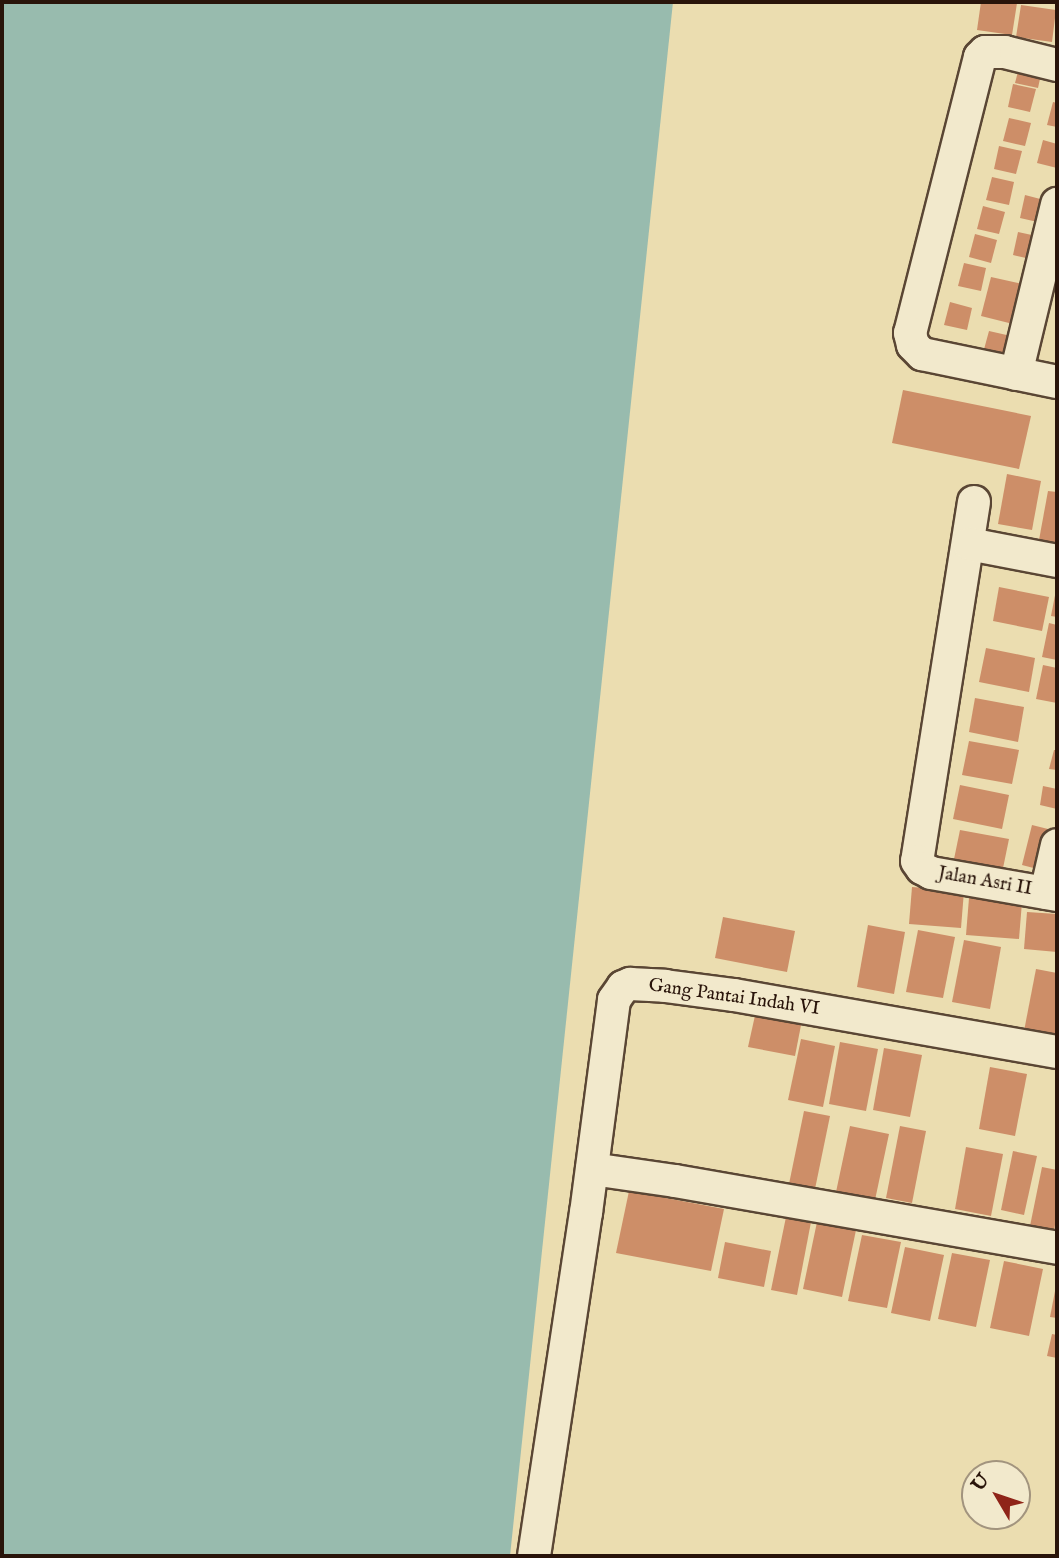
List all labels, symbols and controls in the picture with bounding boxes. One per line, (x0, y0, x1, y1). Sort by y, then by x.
street label: Jalan Asri II (936, 863, 1034, 901)
street label: Gang Pantai Indah VI (647, 975, 821, 1021)
north arrow (961, 1460, 1031, 1530)
text: U (967, 1469, 996, 1497)

